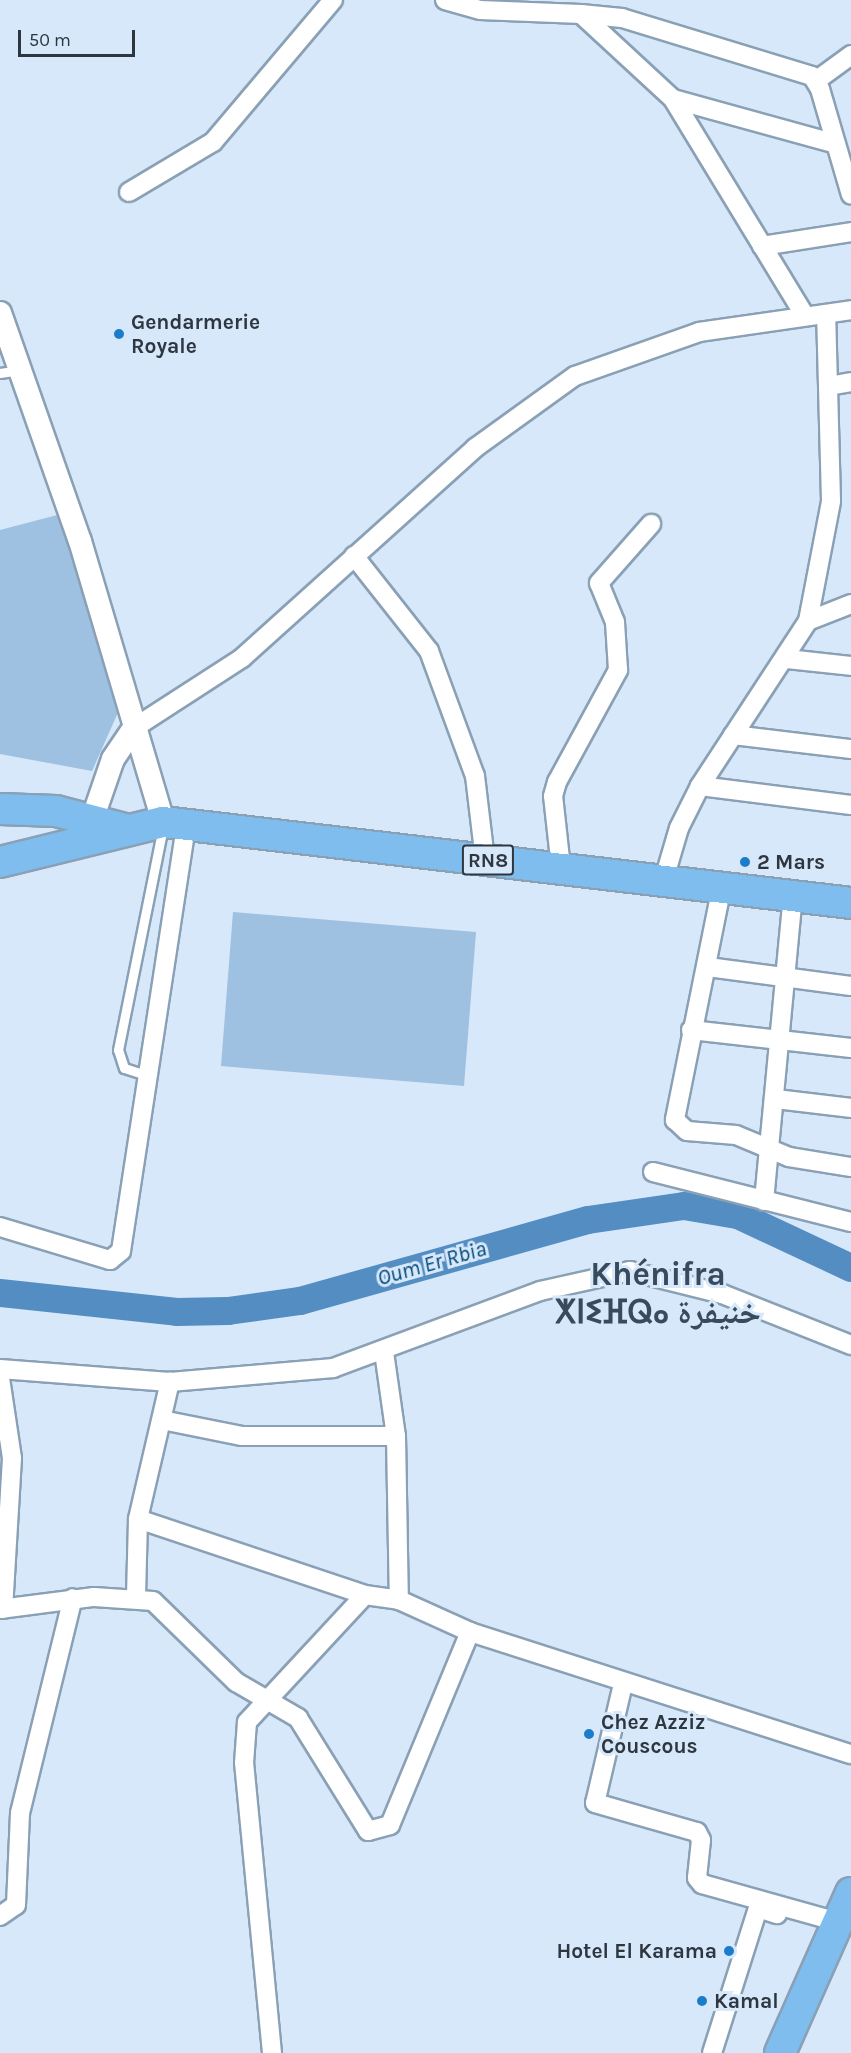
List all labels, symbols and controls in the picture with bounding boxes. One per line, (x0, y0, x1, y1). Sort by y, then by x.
scale bar (21, 18, 138, 56)
text: 50 m (29, 29, 71, 51)
place label: Gendarmerie Royale (131, 309, 260, 359)
marker: Gendarmerie Royale (112, 327, 126, 341)
road number: RN8 (461, 843, 515, 877)
place label: 2 Mars (757, 849, 825, 875)
marker: 2 Mars (738, 855, 752, 869)
water label: Oum Er Rbia (374, 1236, 490, 1292)
district label: Khénifra ⵅⵏⵉⴼⵕⴰ خنيفرة (555, 1255, 761, 1333)
place label: Chez Azziz Couscous (601, 1709, 705, 1759)
marker: Chez Azziz Couscous (582, 1727, 596, 1741)
place label: Hotel El Karama (556, 1938, 717, 1964)
marker: Hotel El Karama (722, 1944, 736, 1958)
place label: Kamal (714, 1988, 779, 2014)
marker: Kamal (695, 1994, 709, 2008)

